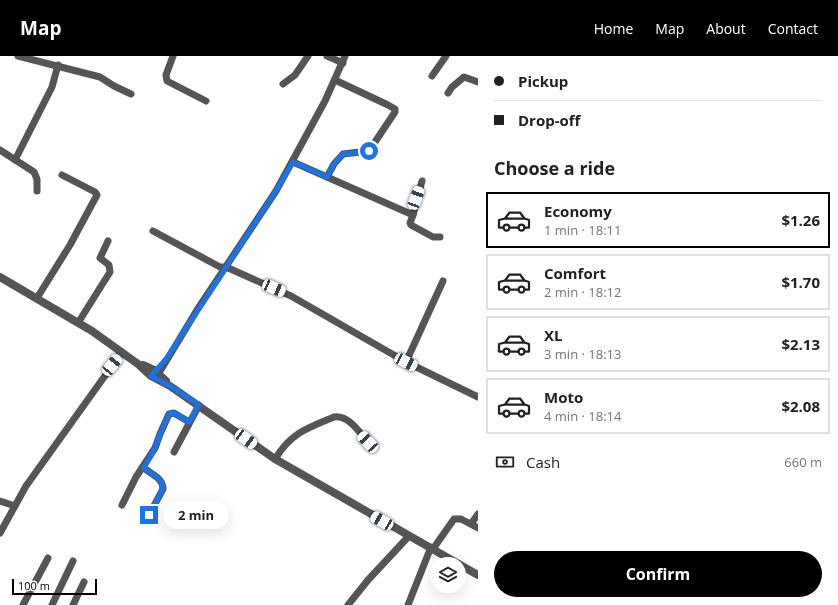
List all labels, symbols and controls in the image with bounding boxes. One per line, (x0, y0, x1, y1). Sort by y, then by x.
text: Map (20, 15, 61, 41)
text: Home (594, 19, 633, 38)
text: Map (655, 19, 684, 38)
text: About (706, 19, 746, 38)
text: Contact (768, 19, 818, 38)
text: Pickup (518, 71, 568, 91)
text: Drop-off (518, 110, 580, 130)
route start (360, 142, 378, 160)
text: Choose a ride (494, 156, 615, 180)
car (406, 185, 426, 211)
text: Economy (544, 201, 612, 221)
icon: car (496, 202, 532, 238)
text: $1.26 (781, 210, 820, 230)
text: 1 min · 18:11 (544, 221, 621, 239)
text: Comfort (544, 263, 606, 283)
icon: car (496, 264, 532, 300)
text: $1.70 (781, 272, 820, 292)
car (261, 278, 287, 298)
text: 2 min · 18:12 (544, 283, 621, 301)
text: XL (544, 325, 562, 345)
icon: car (496, 326, 532, 362)
text: $2.13 (781, 334, 820, 354)
text: 3 min · 18:13 (544, 345, 621, 363)
car (393, 351, 419, 373)
car (100, 352, 124, 378)
text: Moto (544, 387, 583, 407)
icon: car (496, 388, 532, 424)
text: $2.08 (781, 396, 820, 416)
text: 4 min · 18:14 (544, 407, 621, 425)
car (233, 427, 259, 451)
car (355, 429, 381, 455)
icon: cash (494, 451, 516, 473)
text: Cash (526, 452, 560, 472)
text: 660 m (784, 453, 822, 471)
callout: 2 min (163, 501, 229, 529)
route end (140, 506, 158, 524)
text: 2 min (178, 506, 214, 524)
car (369, 510, 395, 532)
button: Confirm (494, 551, 822, 597)
map controls (430, 557, 466, 593)
button: layers (430, 557, 466, 593)
scale bar (12, 577, 97, 596)
text: 100 m (18, 578, 50, 593)

